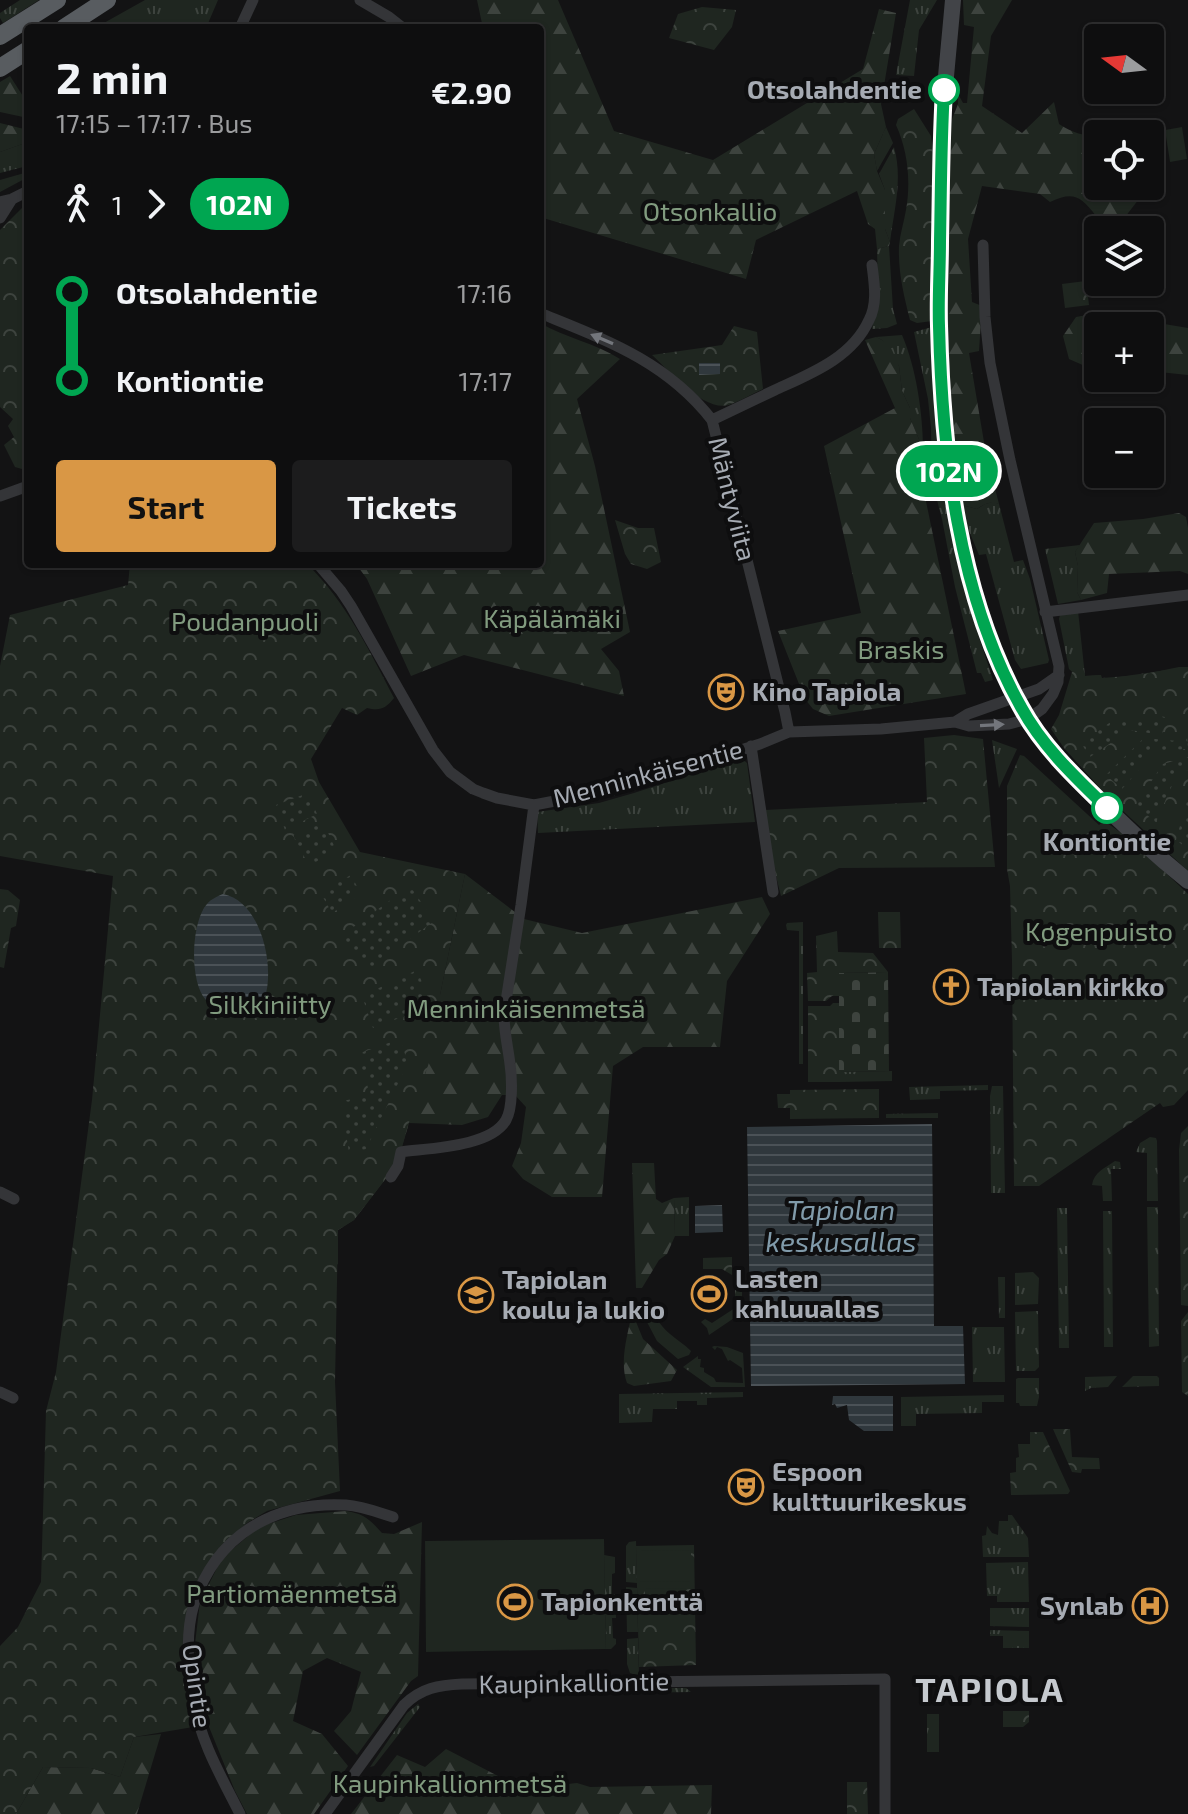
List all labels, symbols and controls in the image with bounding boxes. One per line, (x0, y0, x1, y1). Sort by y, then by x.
north arrow (1084, 24, 1164, 104)
map controls (1084, 24, 1164, 488)
text: 2 min (56, 50, 168, 103)
place label: Otsolahdentie (747, 73, 922, 104)
text: €2.90 (431, 74, 512, 110)
marker: Otsolahdentie (929, 75, 959, 105)
text: 17:15 – 17:17 · Bus (56, 107, 252, 138)
button: locate (1084, 120, 1164, 200)
icon: walk (56, 182, 100, 226)
icon: forward (134, 182, 178, 226)
text: 102N (206, 187, 273, 221)
text: 1 (112, 189, 122, 220)
park label: Otsonkallio (643, 195, 777, 226)
button: layers (1084, 216, 1164, 296)
text: Otsolahdentie (116, 274, 318, 310)
text: 17:16 (457, 277, 512, 308)
button: + (1084, 312, 1164, 392)
one-way arrow (590, 332, 614, 345)
text: Kontiontie (116, 362, 264, 398)
text: 17:17 (459, 365, 512, 396)
button: − (1084, 408, 1164, 488)
street label: Mäntyviita (703, 433, 764, 564)
line badge: 102N (893, 445, 1005, 497)
text: 102N (916, 454, 982, 488)
button: Start (56, 460, 276, 552)
button: Tickets (292, 460, 512, 552)
park label: Käpälämäki (483, 602, 621, 633)
park label: Poudanpuoli (171, 605, 319, 636)
park label: Braskis (858, 633, 944, 664)
theatre icon: Kino Tapiola (707, 673, 745, 711)
place label: Kino Tapiola (752, 675, 901, 706)
one-way arrow (980, 718, 1005, 731)
street label: Menninkäisentie (549, 732, 746, 813)
marker: Kontiontie (1092, 793, 1122, 823)
place label: Kontiontie (1043, 825, 1171, 856)
park label: Køgenpuisto (1025, 915, 1173, 946)
church icon: Tapiolan kirkko (932, 968, 970, 1006)
place label: Tapiolan kirkko (977, 970, 1165, 1001)
park label: Silkkiniitty (208, 988, 332, 1019)
park label: Menninkäisenmetsä (407, 992, 645, 1023)
water label: Tapiolan keskusallas (766, 1192, 916, 1258)
place label: Lasten kahluuallas (735, 1262, 880, 1323)
place label: Tapiolan koulu ja lukio (502, 1263, 665, 1324)
sports icon: Lasten kahluuallas (690, 1275, 728, 1313)
school or university icon: Tapiolan koulu ja lukio (457, 1276, 495, 1314)
place label: Espoon kulttuurikeskus (772, 1455, 967, 1516)
theatre icon: Espoon kulttuurikeskus (727, 1468, 765, 1506)
park label: Partiomäenmetsä (186, 1577, 398, 1608)
sports icon: Tapionkenttä (496, 1583, 534, 1621)
place label: Tapionkenttä (541, 1585, 703, 1616)
hospital icon: Synlab (1131, 1587, 1169, 1625)
place label: Synlab (1040, 1589, 1124, 1621)
street label: Opintie (177, 1642, 220, 1730)
street label: Kaupinkalliontie (478, 1664, 670, 1699)
district label: TAPIOLA (915, 1668, 1065, 1709)
park label: Kaupinkallionmetsä (333, 1767, 567, 1798)

